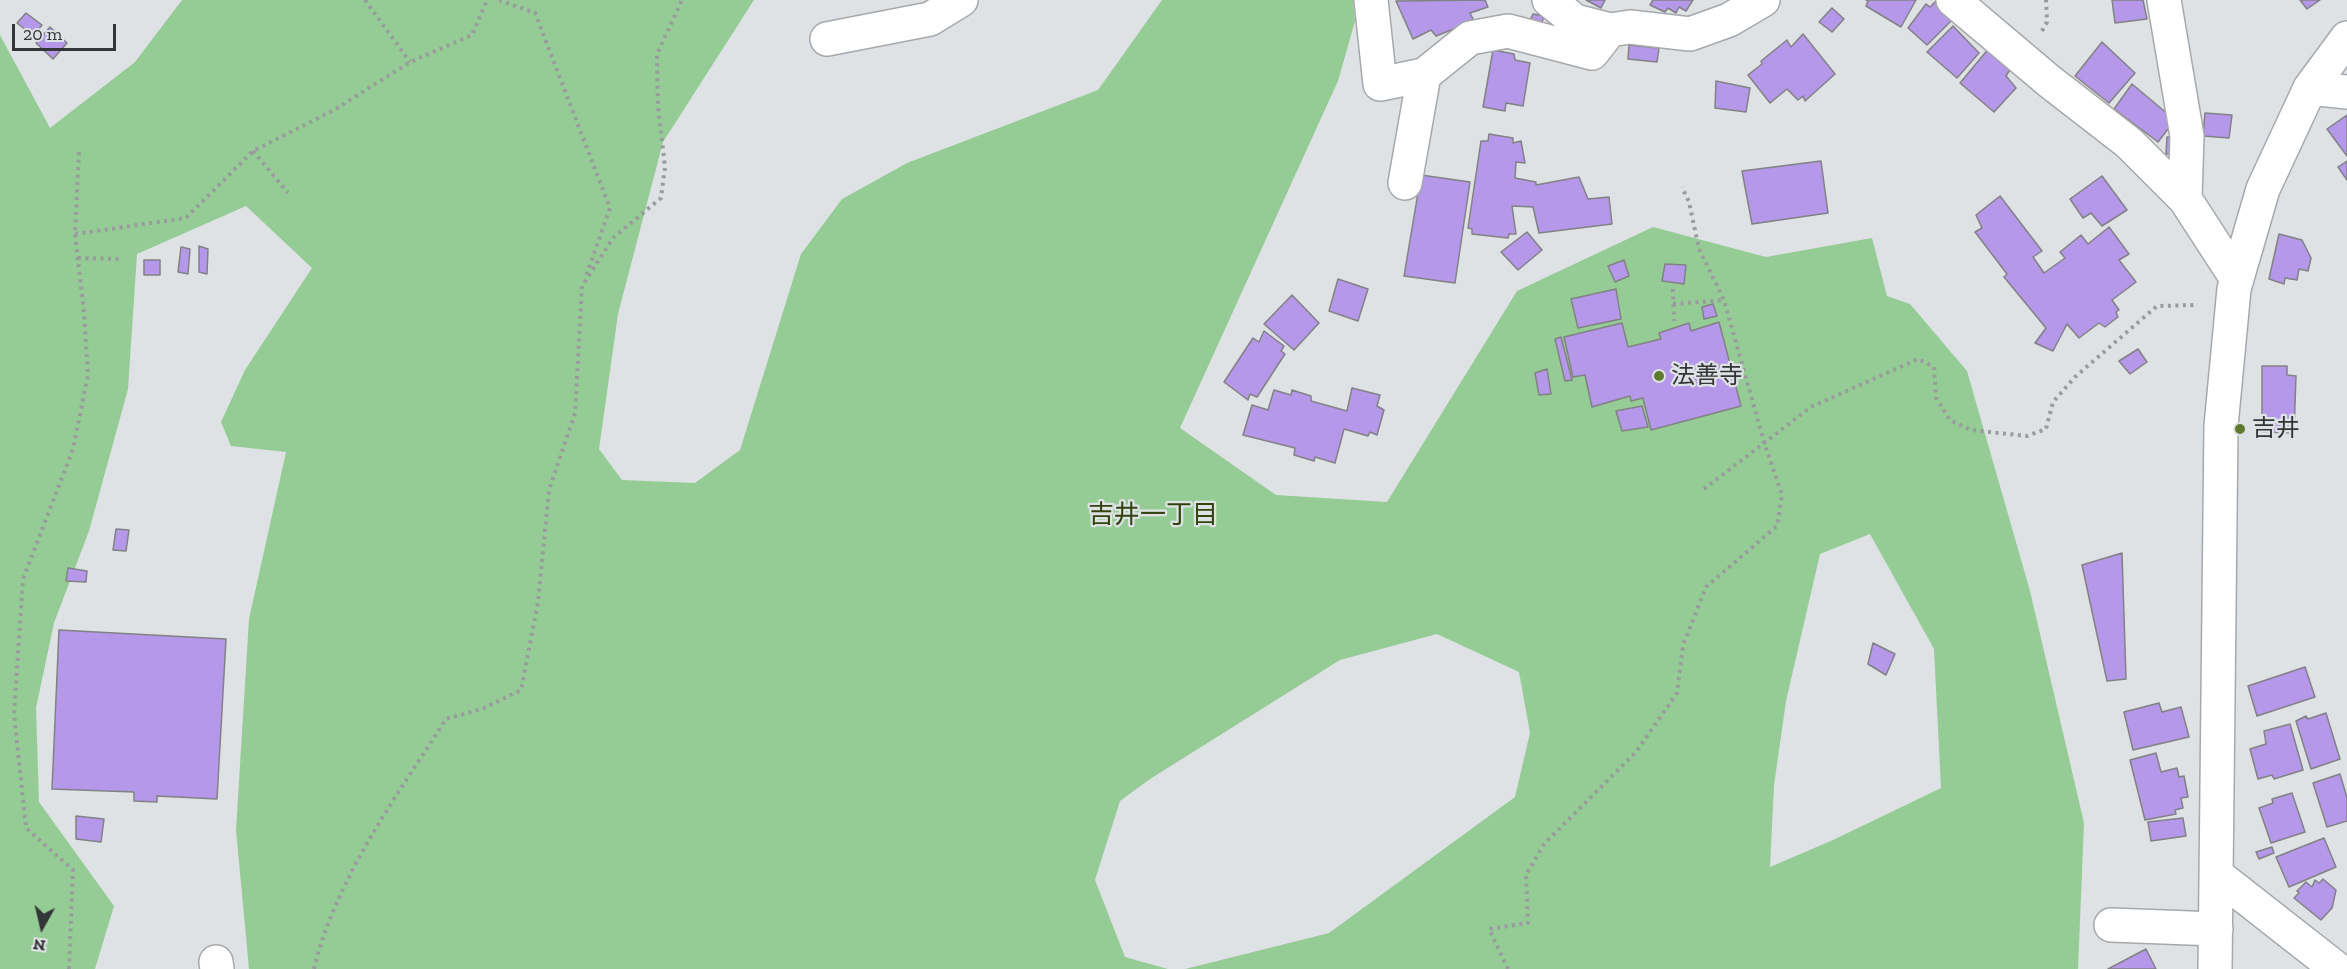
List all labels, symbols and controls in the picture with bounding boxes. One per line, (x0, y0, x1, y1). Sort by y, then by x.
scale bar (15, 12, 118, 50)
text: 20 m (23, 23, 62, 45)
place label: 法善寺 (1671, 362, 1743, 390)
marker: 法善寺 (1652, 369, 1666, 383)
place label: 吉井 (2252, 415, 2300, 443)
marker: 吉井 (2233, 422, 2247, 436)
district label: 吉井一丁目 (1088, 500, 1218, 532)
north arrow (12, 897, 72, 957)
text: N (32, 935, 47, 956)

